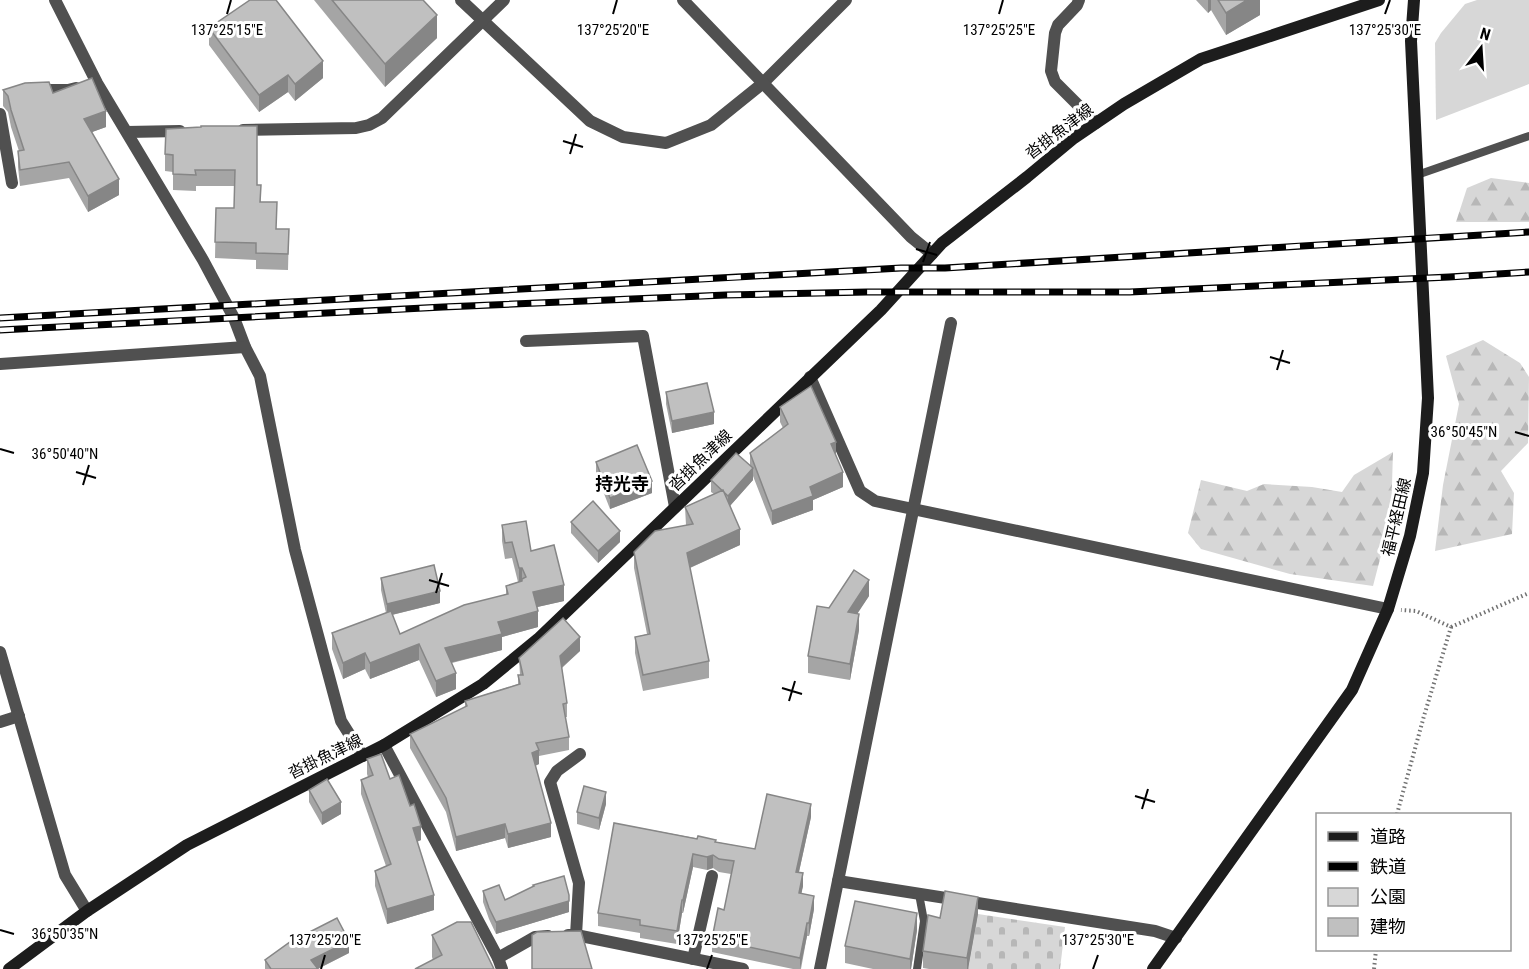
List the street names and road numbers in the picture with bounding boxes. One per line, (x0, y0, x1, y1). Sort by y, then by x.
street label: 沓掛魚津線 (1022, 100, 1097, 163)
street label: 沓掛魚津線 (665, 426, 736, 495)
street label: 福平経田線 (1378, 476, 1415, 558)
street label: 沓掛魚津線 (285, 730, 365, 783)

